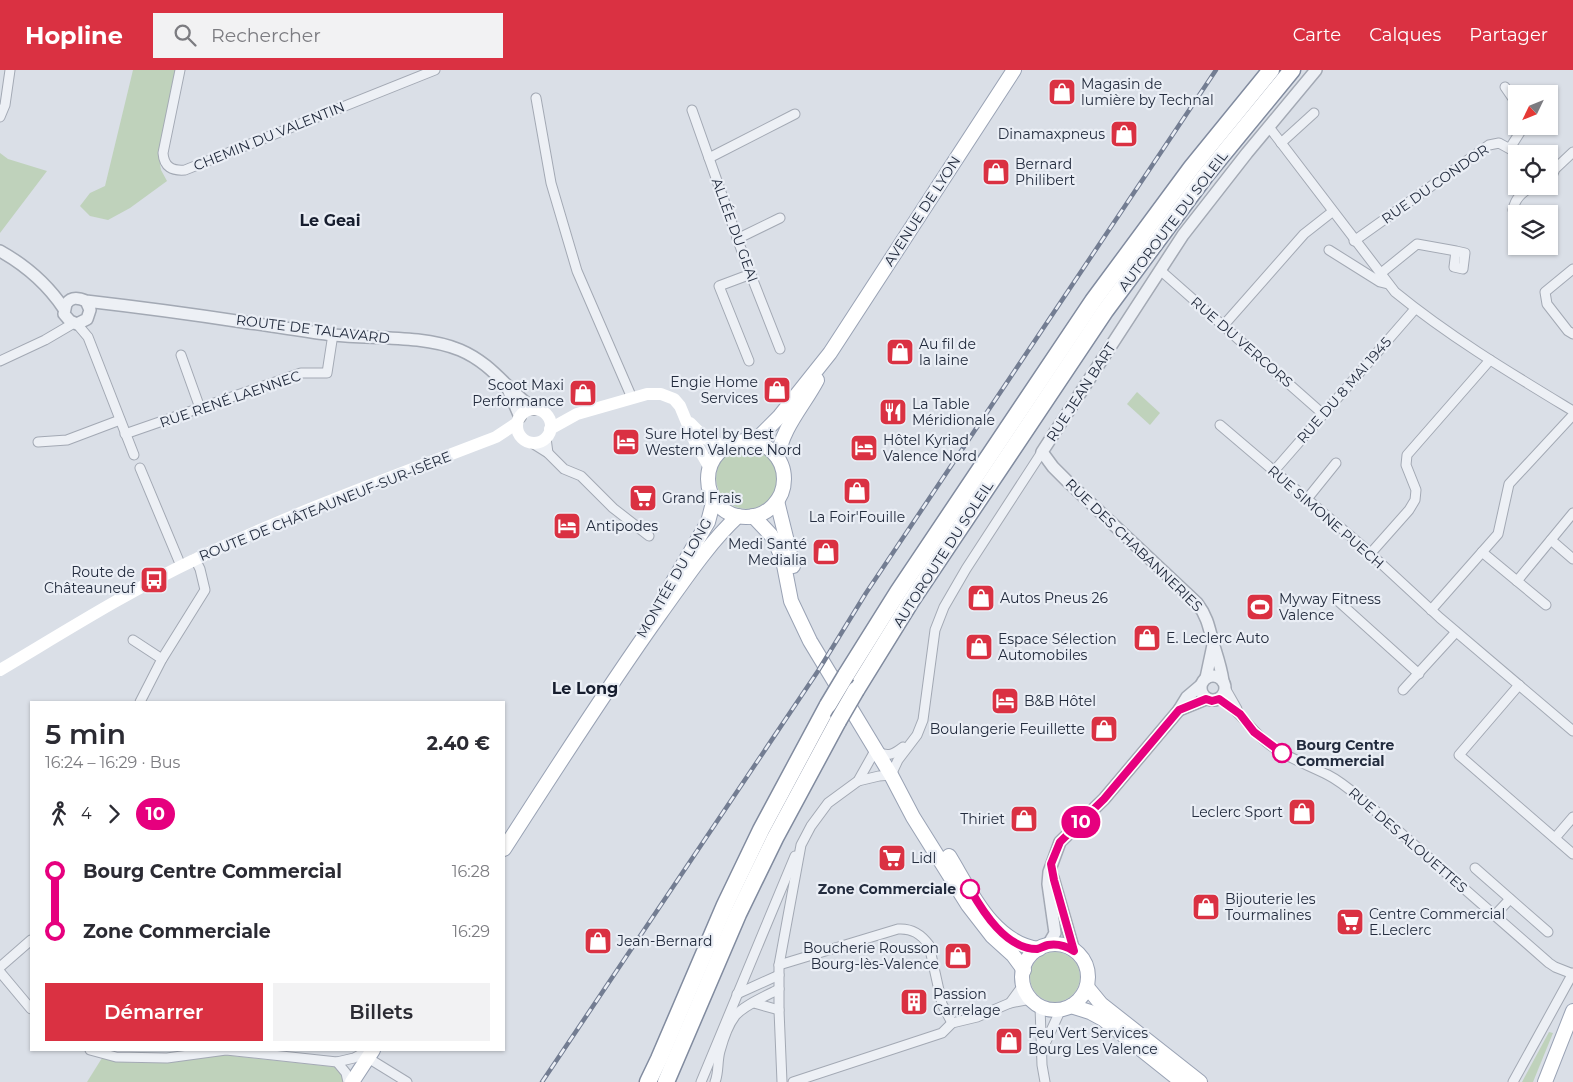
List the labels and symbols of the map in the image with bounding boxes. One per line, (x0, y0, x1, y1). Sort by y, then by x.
place label: Magasin de lumière by Technal (1081, 75, 1214, 109)
shop icon: Magasin de lumière by Technal (1047, 77, 1077, 107)
north arrow (1508, 85, 1558, 135)
street label: CHEMIN DU VALENTIN (191, 97, 347, 175)
shop icon: Dinamaxpneus (1109, 119, 1139, 149)
place label: Dinamaxpneus (998, 125, 1105, 143)
street label: RUE DU CONDOR (1378, 140, 1492, 228)
street label: AUTOROUTE DU SOLEIL (1114, 147, 1232, 295)
street label: AVENUE DE LYON (880, 153, 964, 269)
place label: Bernard Philibert (1015, 155, 1076, 189)
shop icon: Bernard Philibert (981, 157, 1011, 187)
street label: ALLÉE DU GEAI (708, 175, 762, 285)
district label: Le Geai (299, 211, 361, 230)
street label: RUE DU VERCORS (1187, 293, 1297, 391)
street label: ROUTE DE TALAVARD (235, 311, 391, 347)
street label: RUE DU 8 MAI 1945 (1293, 333, 1395, 447)
place label: Au fil de la laine (919, 335, 976, 369)
shop icon: Au fil de la laine (885, 337, 915, 367)
street label: RUE JEAN BART (1042, 339, 1120, 445)
street label: RUE RENÉ LAENNEC (157, 366, 303, 432)
place label: Engie Home Services (670, 373, 758, 407)
shop icon: Engie Home Services (762, 375, 792, 405)
place label: Scoot Maxi Performance (472, 376, 564, 410)
shop icon: Scoot Maxi Performance (568, 378, 598, 408)
place label: La Table Méridionale (912, 395, 995, 429)
restaurant icon: La Table Méridionale (878, 397, 908, 427)
place label: Sure Hotel by Best Western Valence Nord (645, 425, 802, 459)
hotel icon: Sure Hotel by Best Western Valence Nord (611, 427, 641, 457)
place label: Hôtel Kyriad Valence Nord (883, 431, 977, 465)
hotel icon: Hôtel Kyriad Valence Nord (849, 433, 879, 463)
street label: ROUTE DE CHÂTEAUNEUF-SUR-ISÈRE (196, 447, 454, 565)
street label: RUE SIMONE PUECH (1264, 462, 1388, 572)
street label: RUE DES CHABANNERIES (1062, 475, 1206, 615)
shop icon: La Foir'Fouille (842, 476, 872, 506)
street label: AUTOROUTE DU SOLEIL (889, 477, 998, 631)
supermarket icon: Grand Frais (628, 483, 658, 513)
place label: Grand Frais (662, 489, 742, 507)
place label: La Foir'Fouille (809, 508, 905, 526)
hotel icon: Antipodes (552, 511, 582, 541)
street label: MONTÉE DU LONG (632, 515, 716, 641)
place label: Antipodes (586, 517, 658, 535)
place label: Medi Santé Medialia (728, 535, 807, 569)
shop icon: Medi Santé Medialia (811, 537, 841, 567)
place label: Route de Châteauneuf (44, 563, 136, 597)
bus stop icon: Route de Châteauneuf (139, 565, 169, 595)
shop icon: Autos Pneus 26 (966, 583, 996, 613)
place label: Autos Pneus 26 (1000, 589, 1108, 607)
place label: Myway Fitness Valence (1279, 590, 1381, 624)
sports icon: Myway Fitness Valence (1245, 592, 1275, 622)
shop icon: E. Leclerc Auto (1132, 623, 1162, 653)
place label: E. Leclerc Auto (1166, 629, 1269, 647)
place label: Espace Sélection Automobiles (998, 630, 1117, 664)
shop icon: Espace Sélection Automobiles (964, 632, 994, 662)
district label: Le Long (552, 679, 618, 698)
hotel icon: B&B Hôtel (990, 686, 1020, 716)
place label: B&B Hôtel (1024, 692, 1096, 710)
shop icon: Boulangerie Feuillette (1089, 714, 1119, 744)
place label: Boulangerie Feuillette (930, 720, 1085, 738)
place label: Bourg Centre Commercial (1296, 736, 1395, 770)
marker: Bourg Centre Commercial (1272, 743, 1292, 763)
street label: RUE DES ALOUETTES (1345, 783, 1471, 897)
shop icon: Leclerc Sport (1287, 797, 1317, 827)
place label: Leclerc Sport (1191, 803, 1283, 821)
shop icon: Thiriet (1009, 804, 1039, 834)
line badge: 10 (1058, 806, 1104, 838)
place label: Thiriet (960, 810, 1005, 828)
supermarket icon: Lidl (877, 843, 907, 873)
place label: Lidl (911, 849, 936, 867)
marker: Zone Commerciale (960, 879, 980, 899)
place label: Zone Commerciale (818, 880, 956, 898)
place label: Bijouterie les Tourmalines (1225, 890, 1316, 924)
shop icon: Bijouterie les Tourmalines (1191, 892, 1221, 922)
place label: Centre Commercial E.Leclerc (1369, 905, 1505, 939)
supermarket icon: Centre Commercial E.Leclerc (1335, 907, 1365, 937)
shop icon: Jean-Bernard (583, 926, 613, 956)
place label: Jean-Bernard (616, 932, 713, 950)
place label: Boucherie Rousson Bourg-lès-Valence (803, 939, 939, 973)
shop icon: Boucherie Rousson Bourg-lès-Valence (943, 941, 973, 971)
place label: Passion Carrelage (933, 985, 1001, 1019)
building icon: Passion Carrelage (899, 987, 929, 1017)
place label: Feu Vert Services Bourg Les Valence (1028, 1024, 1158, 1058)
shop icon: Feu Vert Services Bourg Les Valence (994, 1026, 1024, 1056)

